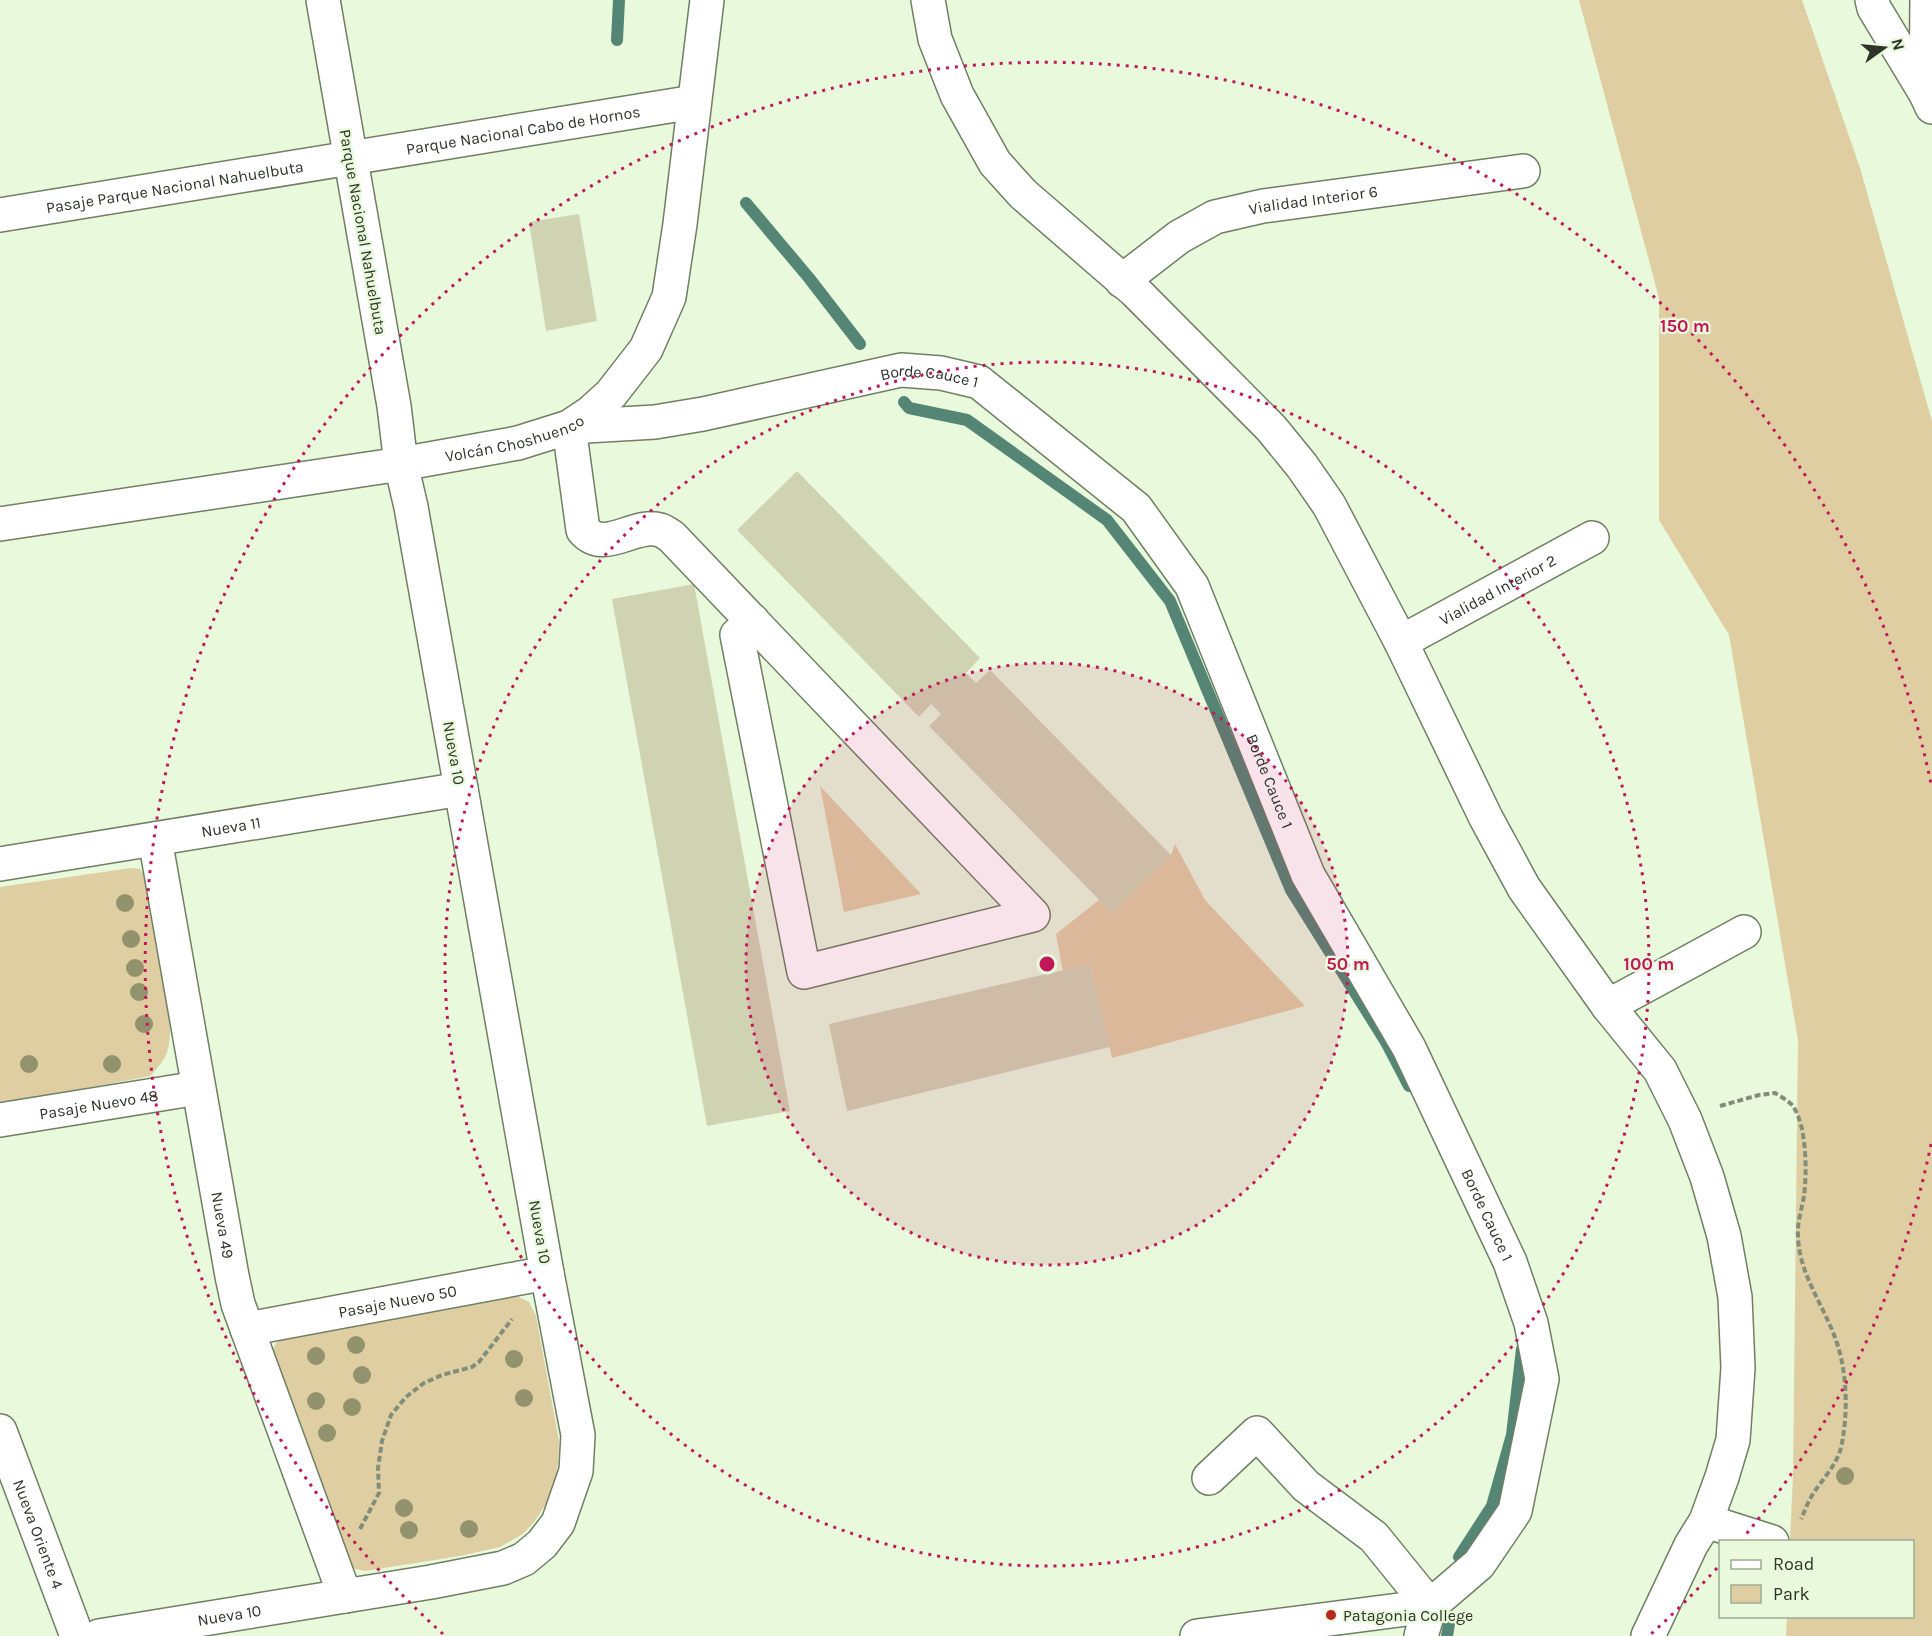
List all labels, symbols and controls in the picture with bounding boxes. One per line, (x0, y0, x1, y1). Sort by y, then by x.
north arrow (1854, 18, 1914, 78)
text: N (1887, 36, 1909, 52)
street label: Parque Nacional Cabo de Hornos (405, 101, 642, 158)
street label: Parque Nacional Nahuelbuta (336, 128, 390, 336)
street label: Pasaje Parque Nacional Nahuelbuta (45, 156, 305, 217)
street label: Vialidad Interior 6 (1247, 181, 1379, 218)
text: 150 m (1660, 315, 1710, 337)
street label: Borde Cauce 1 (878, 360, 981, 391)
street label: Volcán Choshuenco (444, 410, 587, 465)
street label: Vialidad Interior 2 (1436, 550, 1559, 629)
street label: Nueva 10 (439, 720, 469, 786)
street label: Borde Cauce 1 (1243, 731, 1298, 831)
street label: Nueva 11 (200, 812, 262, 841)
text: 50 m (1326, 953, 1370, 975)
text: 100 m (1624, 953, 1674, 975)
centre of rings (1037, 954, 1057, 974)
street label: Pasaje Nuevo 48 (38, 1085, 160, 1123)
street label: Borde Cauce 1 (1458, 1165, 1518, 1264)
street label: Nueva 49 (208, 1190, 238, 1260)
street label: Nueva 10 (525, 1199, 555, 1265)
street label: Pasaje Nuevo 50 (337, 1281, 458, 1321)
street label: Nueva Oriente 4 (10, 1477, 68, 1591)
legend (1719, 1540, 1914, 1618)
text: Road (1773, 1553, 1814, 1575)
text: Park (1773, 1583, 1810, 1605)
street label: Nueva 10 (196, 1600, 263, 1629)
place label: Patagonia College (1343, 1606, 1473, 1625)
marker: Patagonia College (1324, 1608, 1338, 1622)

